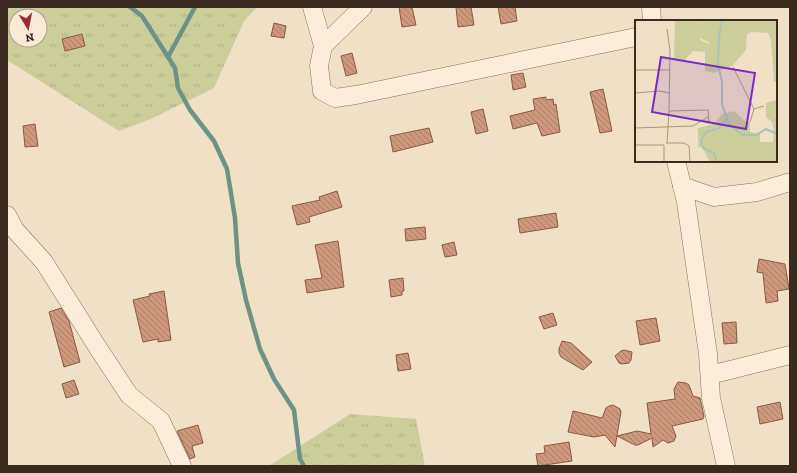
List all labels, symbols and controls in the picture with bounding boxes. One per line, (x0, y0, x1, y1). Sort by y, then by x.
north arrow (8, 8, 48, 48)
inset map (635, 20, 777, 162)
text: N (24, 30, 35, 45)

